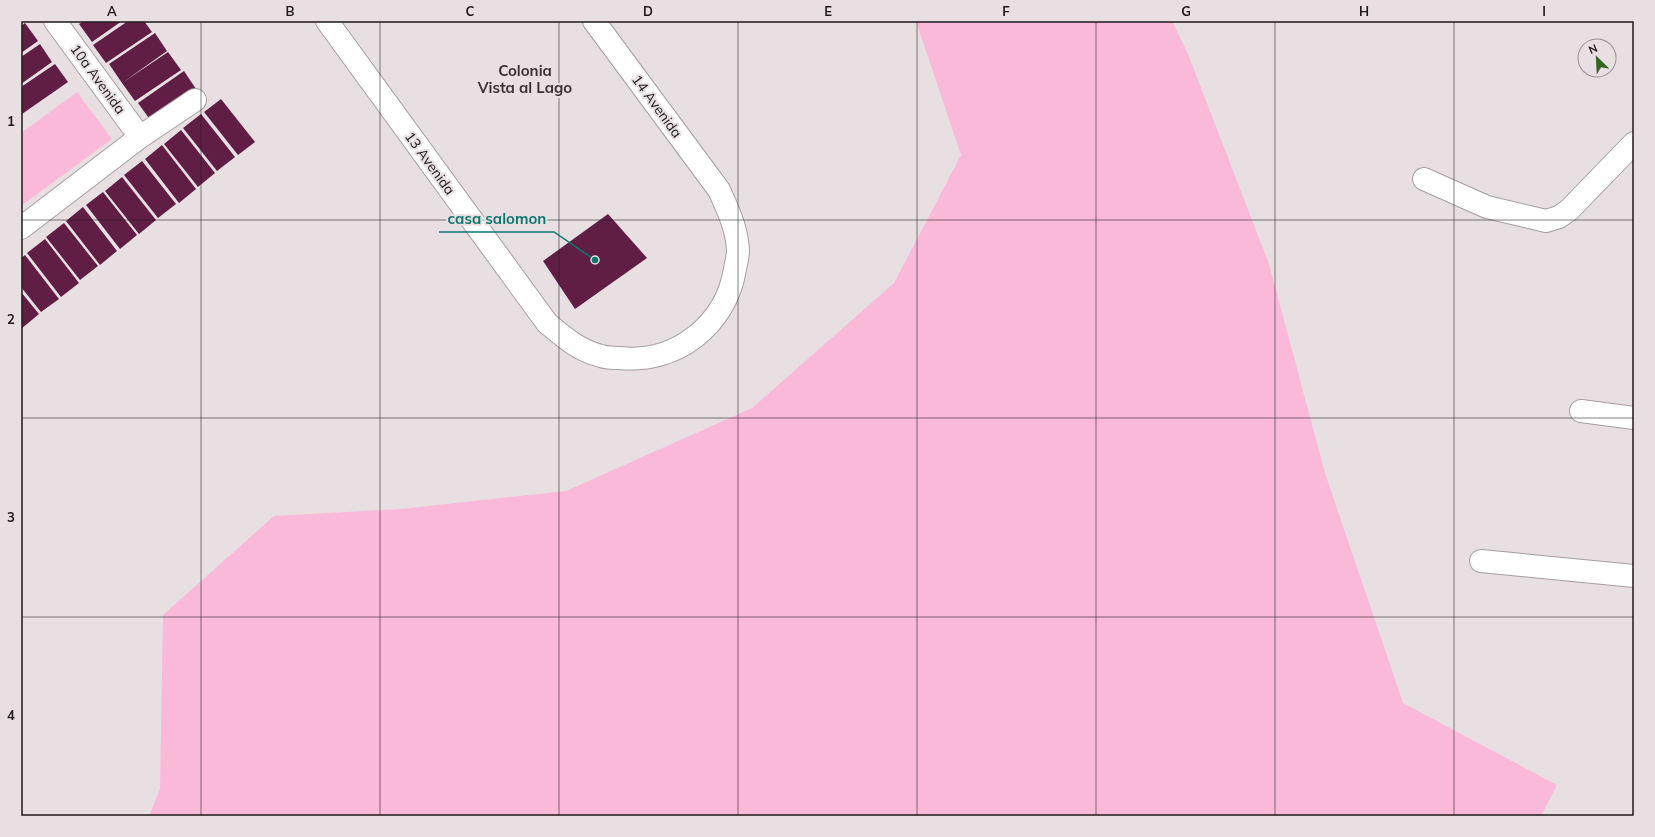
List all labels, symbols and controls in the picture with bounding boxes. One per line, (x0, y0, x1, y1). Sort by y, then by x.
text: A (107, 3, 117, 19)
text: B (286, 3, 295, 19)
text: C (466, 3, 475, 19)
text: D (643, 3, 653, 19)
text: E (824, 3, 832, 19)
text: F (1002, 3, 1010, 19)
text: G (1181, 3, 1191, 19)
text: H (1359, 3, 1369, 19)
text: I (1542, 3, 1546, 19)
north arrow (1577, 38, 1617, 78)
street label: 10a Avenida (67, 41, 129, 117)
text: N (1586, 41, 1600, 57)
district label: Colonia Vista al Lago (477, 61, 572, 97)
street label: 14 Avenida (628, 71, 686, 141)
text: 1 (7, 113, 15, 129)
street label: 13 Avenida (401, 128, 459, 198)
callout: casa salomon (439, 205, 554, 232)
text: casa salomon (448, 209, 546, 228)
text: 2 (7, 311, 15, 327)
text: 3 (7, 509, 15, 525)
text: 4 (7, 707, 15, 723)

